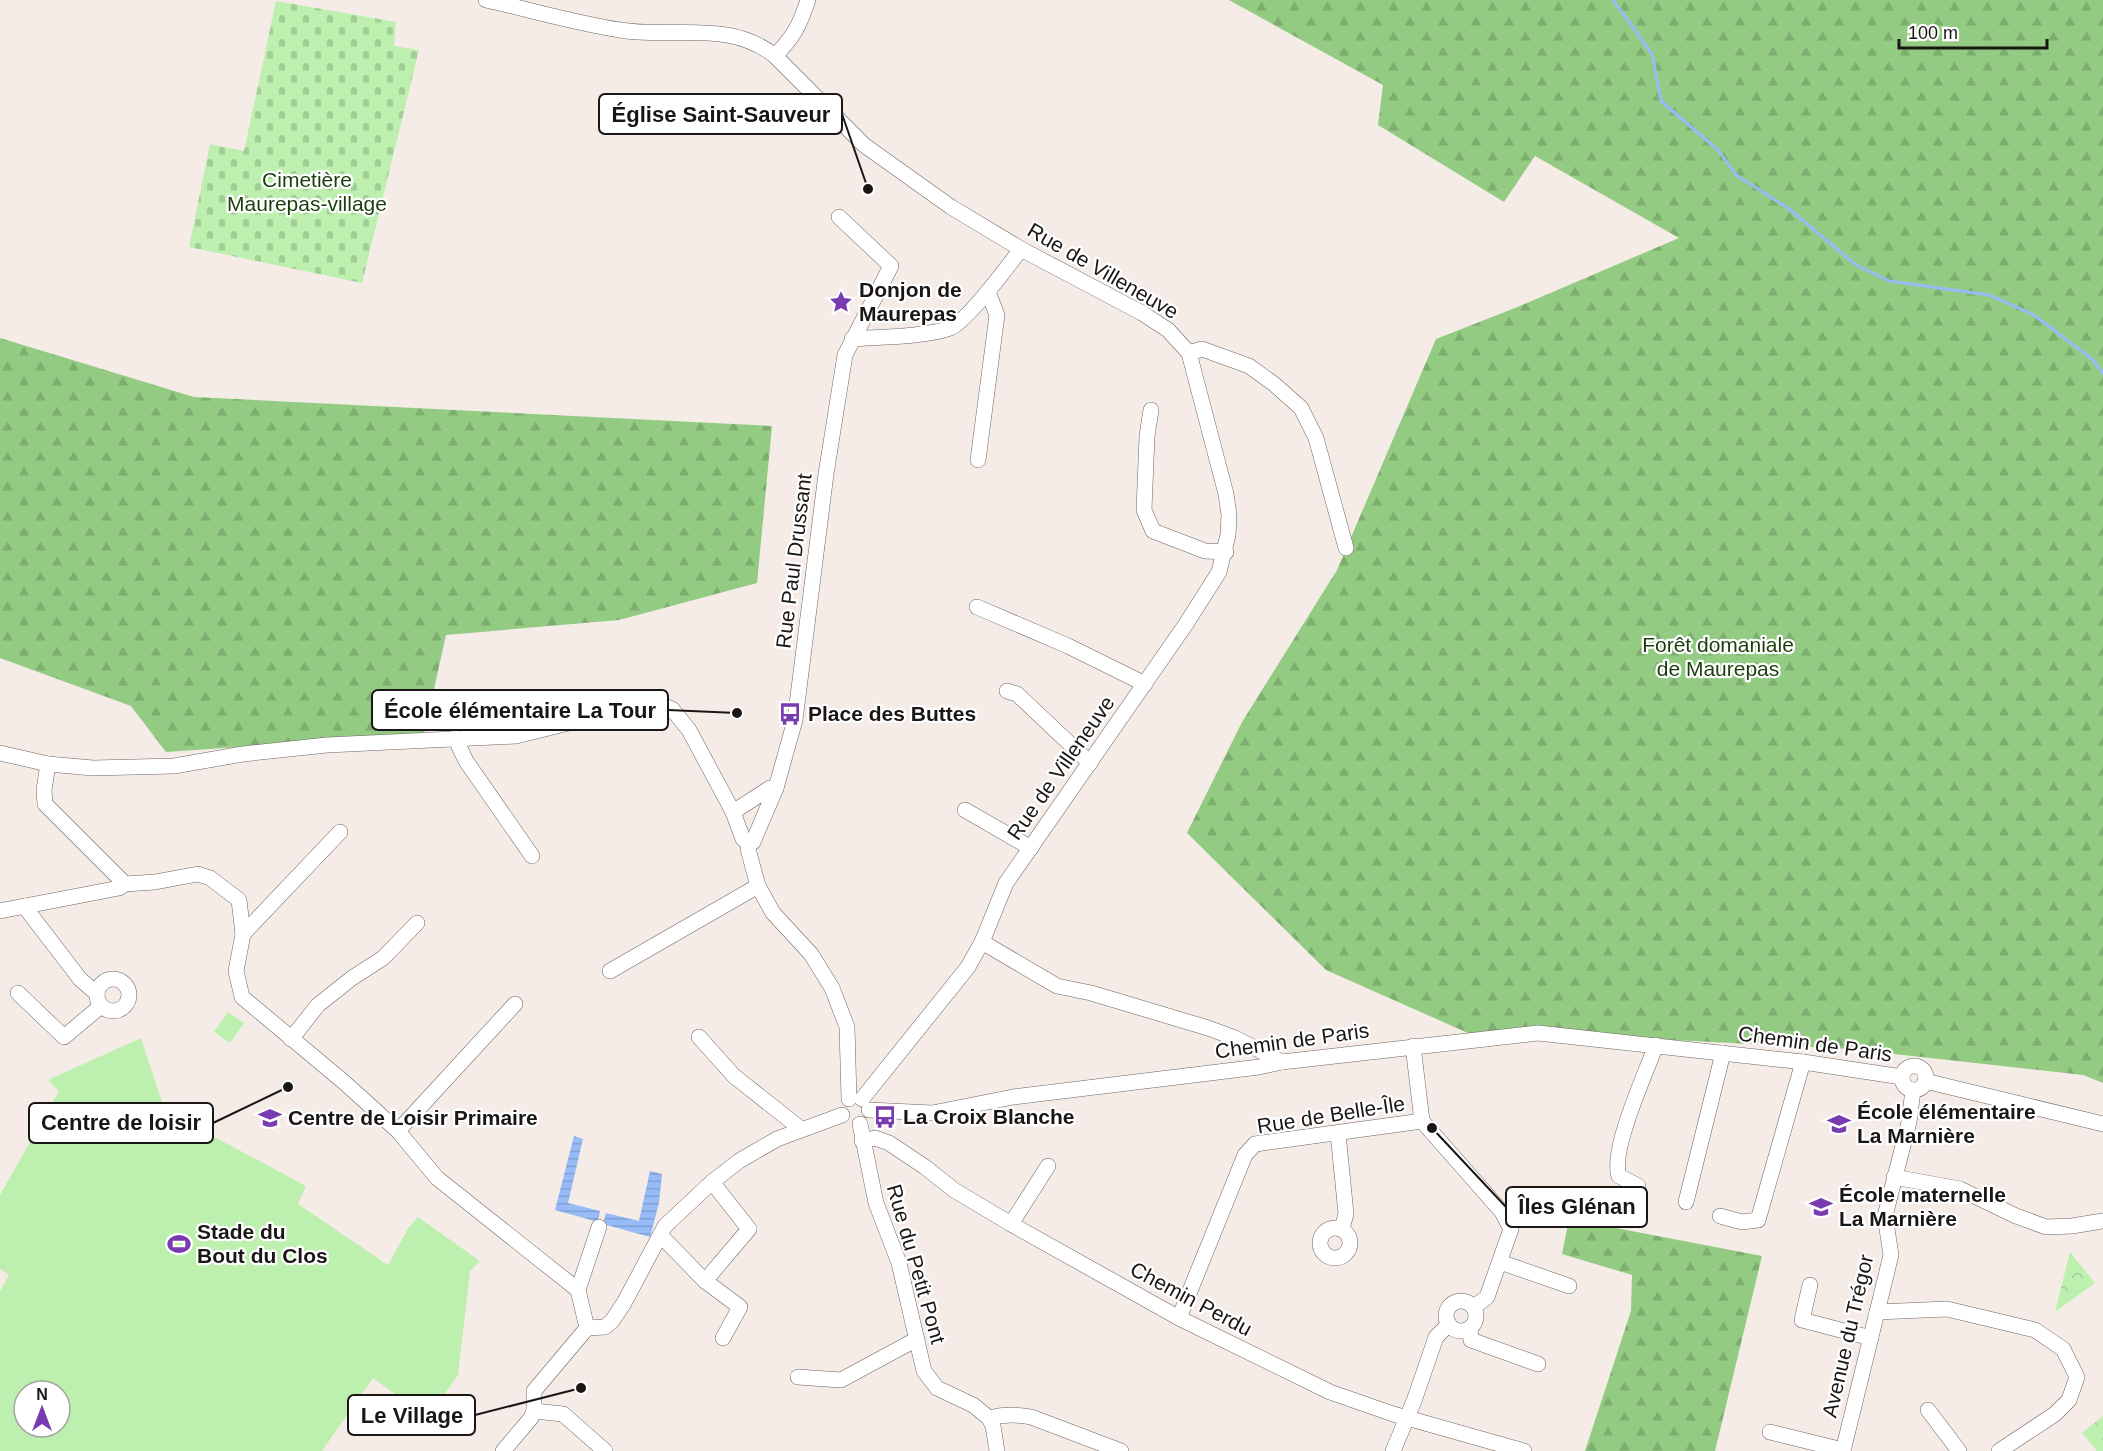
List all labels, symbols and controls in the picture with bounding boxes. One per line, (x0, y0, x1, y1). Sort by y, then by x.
scale bar (1899, 12, 2048, 50)
text: 100 m (1908, 23, 1958, 43)
callout: Église Saint-Sauveur (599, 94, 842, 134)
text: Église Saint-Sauveur (612, 102, 831, 127)
park label: Cimetière Maurepas-village (227, 168, 387, 215)
street label: Rue de Villeneuve (1024, 218, 1183, 323)
place label: Donjon de Maurepas (859, 278, 962, 325)
place icon: Donjon de Maurepas (828, 289, 854, 315)
street label: Rue Paul Drussant (771, 472, 816, 650)
park label: Forêt domaniale de Maurepas (1642, 633, 1794, 680)
callout: École élémentaire La Tour (372, 690, 668, 730)
street label: Rue de Villeneuve (1002, 691, 1119, 844)
text: École élémentaire La Tour (384, 698, 657, 723)
bus stop icon: Place des Buttes (777, 701, 803, 727)
place label: Place des Buttes (808, 702, 976, 725)
street label: Chemin de Paris (1213, 1018, 1370, 1063)
street label: Chemin de Paris (1737, 1021, 1894, 1066)
street label: Rue de Belle-Île (1255, 1091, 1407, 1138)
place label: École élémentaire La Marnière (1857, 1100, 2036, 1147)
callout: Centre de loisir (29, 1103, 213, 1143)
bus stop icon: La Croix Blanche (872, 1104, 898, 1130)
school or university icon: Centre de Loisir Primaire (257, 1105, 283, 1131)
place label: La Croix Blanche (903, 1105, 1075, 1128)
place label: Centre de Loisir Primaire (288, 1106, 538, 1129)
text: Centre de loisir (41, 1110, 202, 1135)
school or university icon: École élémentaire La Marnière (1826, 1111, 1852, 1137)
street label: Rue du Petit Pont (883, 1182, 950, 1346)
place label: École maternelle La Marnière (1839, 1183, 2006, 1230)
callout: Îles Glénan (1506, 1187, 1647, 1227)
text: Îles Glénan (1517, 1194, 1636, 1219)
school or university icon: École maternelle La Marnière (1808, 1194, 1834, 1220)
place label: Stade du Bout du Clos (197, 1220, 328, 1267)
sports icon: Stade du Bout du Clos (166, 1231, 192, 1257)
street label: Avenue du Trégor (1818, 1252, 1877, 1420)
street label: Chemin Perdu (1127, 1257, 1256, 1340)
north arrow (12, 1379, 72, 1439)
text: N (36, 1386, 48, 1403)
callout: Le Village (348, 1395, 475, 1435)
text: Le Village (361, 1403, 463, 1428)

